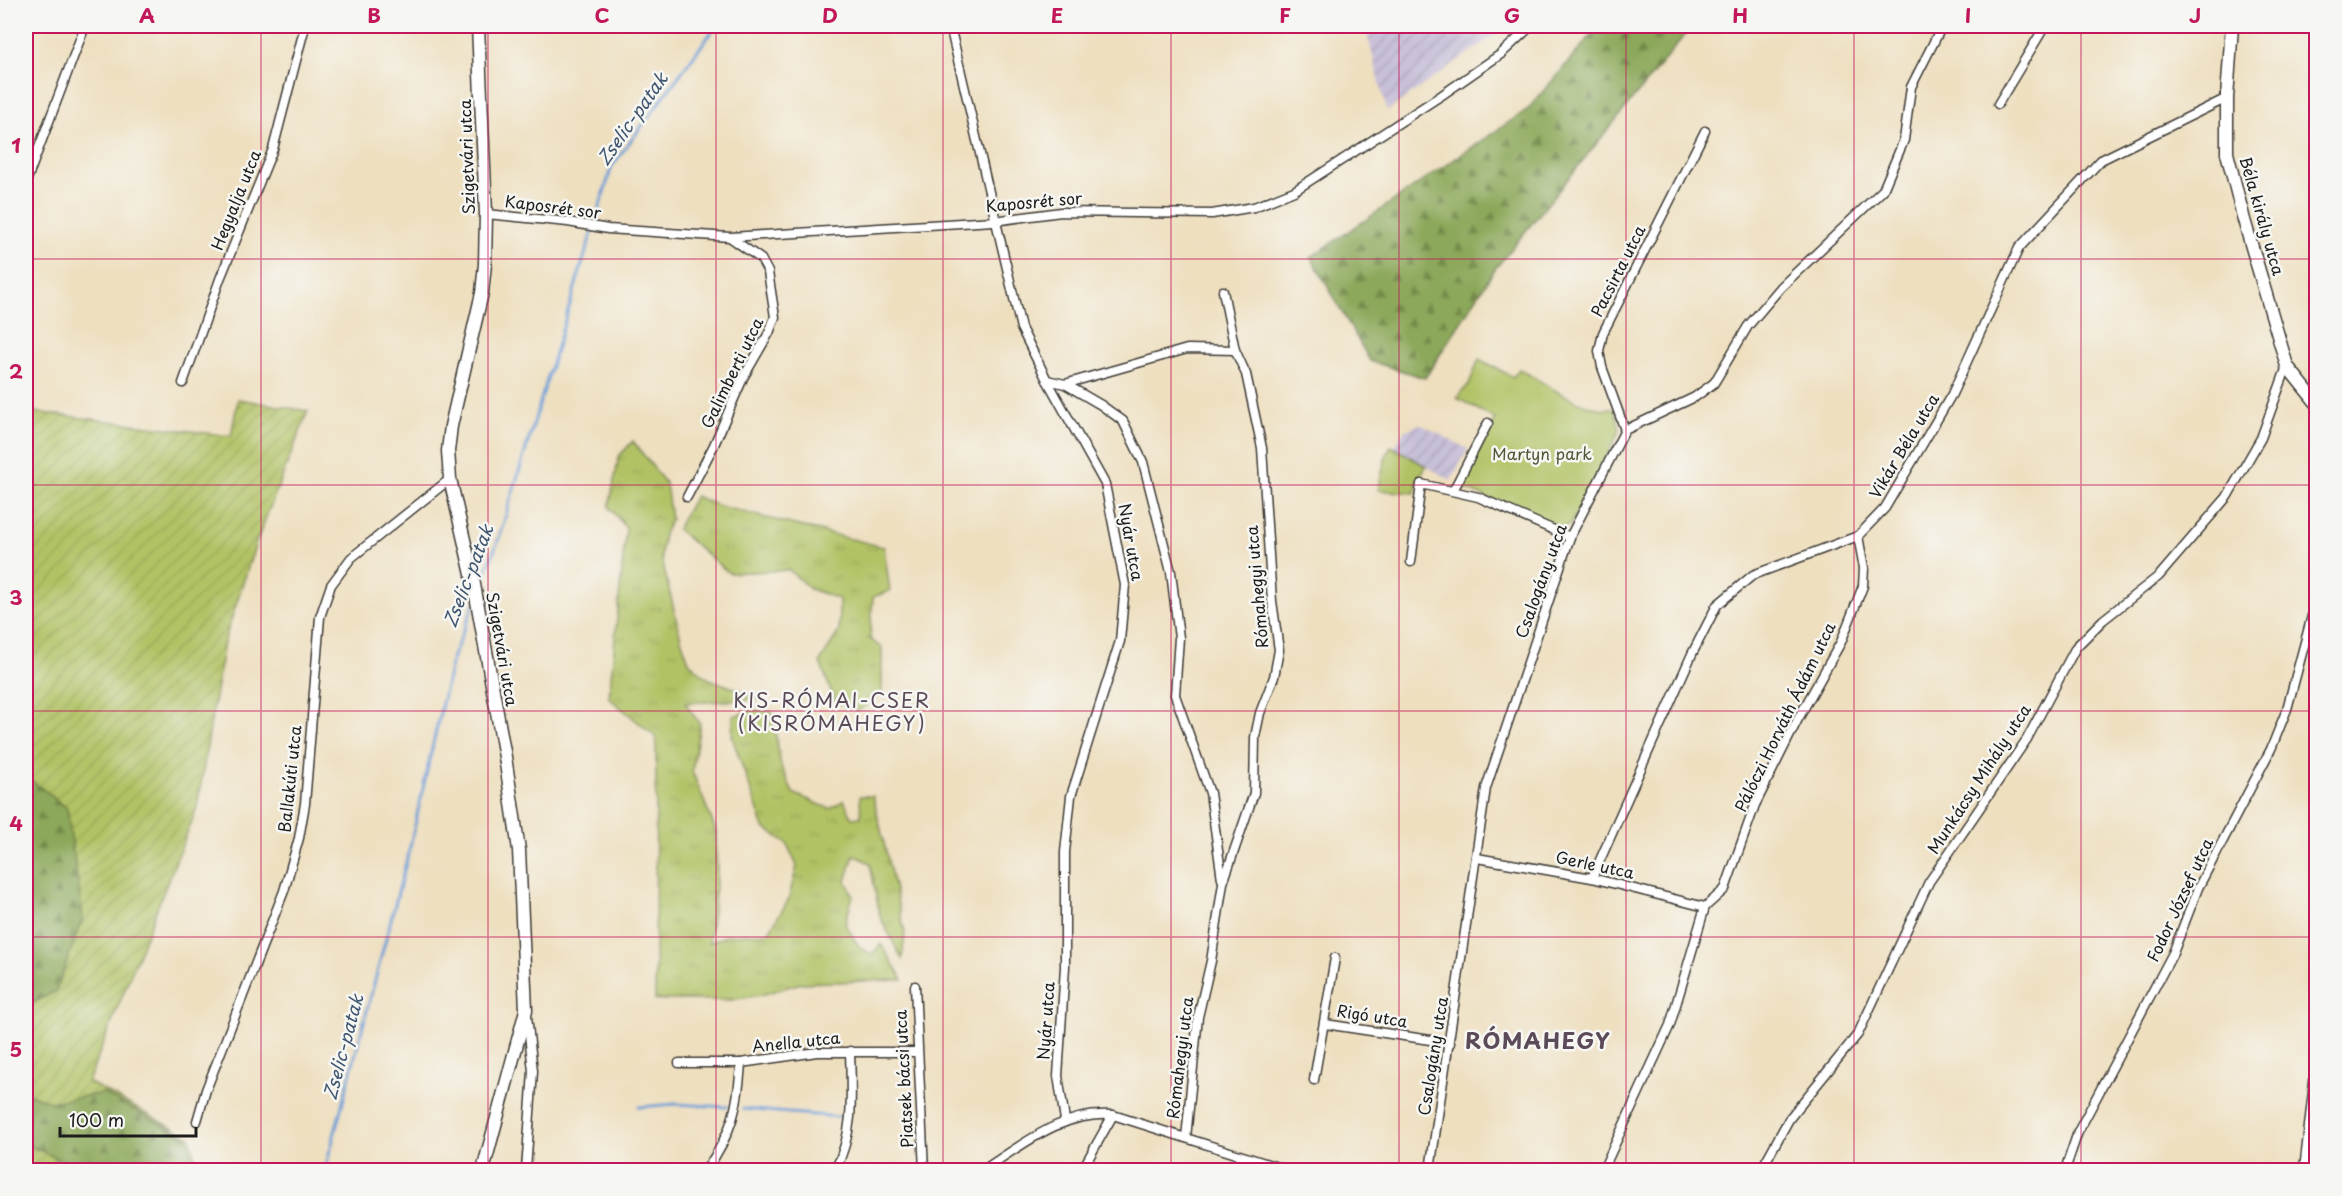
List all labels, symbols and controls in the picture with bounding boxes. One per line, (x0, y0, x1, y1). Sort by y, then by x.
text: A (139, 0, 155, 30)
text: B (367, 0, 381, 30)
text: C (594, 0, 610, 30)
text: D (822, 0, 838, 30)
text: E (1051, 0, 1063, 30)
text: F (1279, 0, 1291, 30)
text: G (1504, 0, 1520, 30)
text: H (1732, 0, 1748, 30)
text: I (1965, 0, 1971, 30)
text: J (2189, 0, 2201, 30)
water label: Zselic-patak (590, 65, 674, 170)
street label: Szigetvári utca (452, 99, 480, 215)
text: 1 (11, 130, 21, 160)
street label: Hegyalja utca (204, 146, 266, 253)
street label: Béla király utca (2235, 154, 2291, 278)
street label: Kaposrét sor (985, 185, 1084, 217)
street label: Kaposrét sor (504, 188, 603, 224)
street label: Pacsirta utca (1584, 220, 1651, 321)
street label: Galimberti utca (694, 313, 768, 432)
text: 2 (9, 356, 23, 386)
street label: Vikár Béla utca (1862, 388, 1944, 503)
park label: Martyn park (1492, 441, 1592, 465)
street label: Nyár utca (1113, 501, 1151, 582)
water label: Zselic-patak (436, 519, 500, 631)
street label: Csalogány utca (1508, 520, 1572, 641)
street label: Rómahegyi utca (1239, 525, 1273, 649)
text: 3 (9, 582, 23, 612)
street label: Szigetvári utca (481, 590, 525, 708)
street label: Pálóczi Horváth Ádám utca (1728, 618, 1841, 816)
district label: KIS-RÓMAI-CSER (KISRÓMAHEGY) (733, 685, 931, 738)
street label: Munkácsy Mihály utca (1921, 699, 2036, 858)
street label: Ballakúti utca (271, 724, 307, 834)
text: 4 (9, 808, 23, 838)
street label: Fodor József utca (2140, 834, 2218, 965)
street label: Gerle utca (1554, 844, 1637, 884)
street label: Nyár utca (1030, 981, 1060, 1061)
water label: Zselic-patak (316, 990, 370, 1102)
street label: Rómahegyi utca (1160, 995, 1198, 1120)
street label: Csalogány utca (1411, 995, 1453, 1117)
street label: Rigó utca (1335, 998, 1410, 1032)
street label: Piatsek bácsi utca (887, 1009, 919, 1149)
district label: RÓMAHEGY (1465, 1023, 1611, 1056)
street label: Anella utca (751, 1024, 841, 1058)
text: 5 (10, 1034, 22, 1064)
scale bar (60, 1100, 196, 1138)
text: 100 m (69, 1106, 124, 1133)

